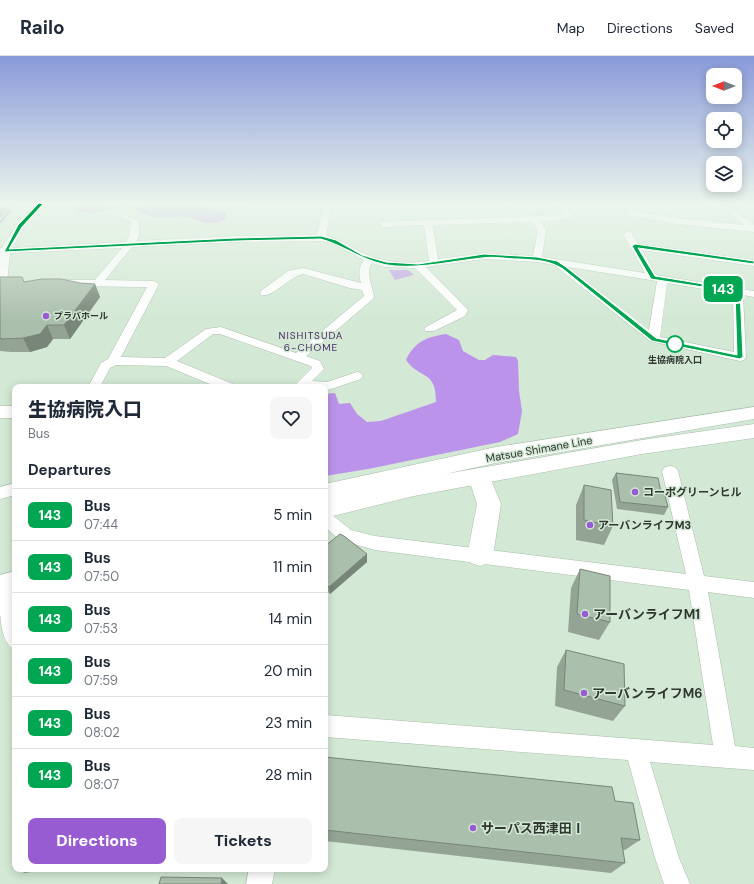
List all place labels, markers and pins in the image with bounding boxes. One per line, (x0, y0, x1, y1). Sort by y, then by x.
place label: プラバホール (54, 310, 108, 322)
marker: プラバホール (41, 311, 51, 321)
marker: 生協病院入口 (666, 335, 684, 353)
place label: 生協病院入口 (648, 354, 702, 366)
place label: コーポグリーンヒル (643, 485, 741, 499)
marker: コーポグリーンヒル (630, 487, 640, 497)
place label: アーバンライフM3 (598, 518, 691, 532)
marker: アーバンライフM3 (585, 520, 595, 530)
place label: アーバンライフM1 (593, 606, 700, 623)
marker: アーバンライフM1 (580, 609, 590, 619)
place label: アーバンライフM6 (592, 685, 703, 702)
marker: アーバンライフM6 (579, 688, 589, 698)
place label: サーパス西津田Ⅰ (481, 820, 585, 837)
marker: サーパス西津田Ⅰ (468, 823, 478, 833)

